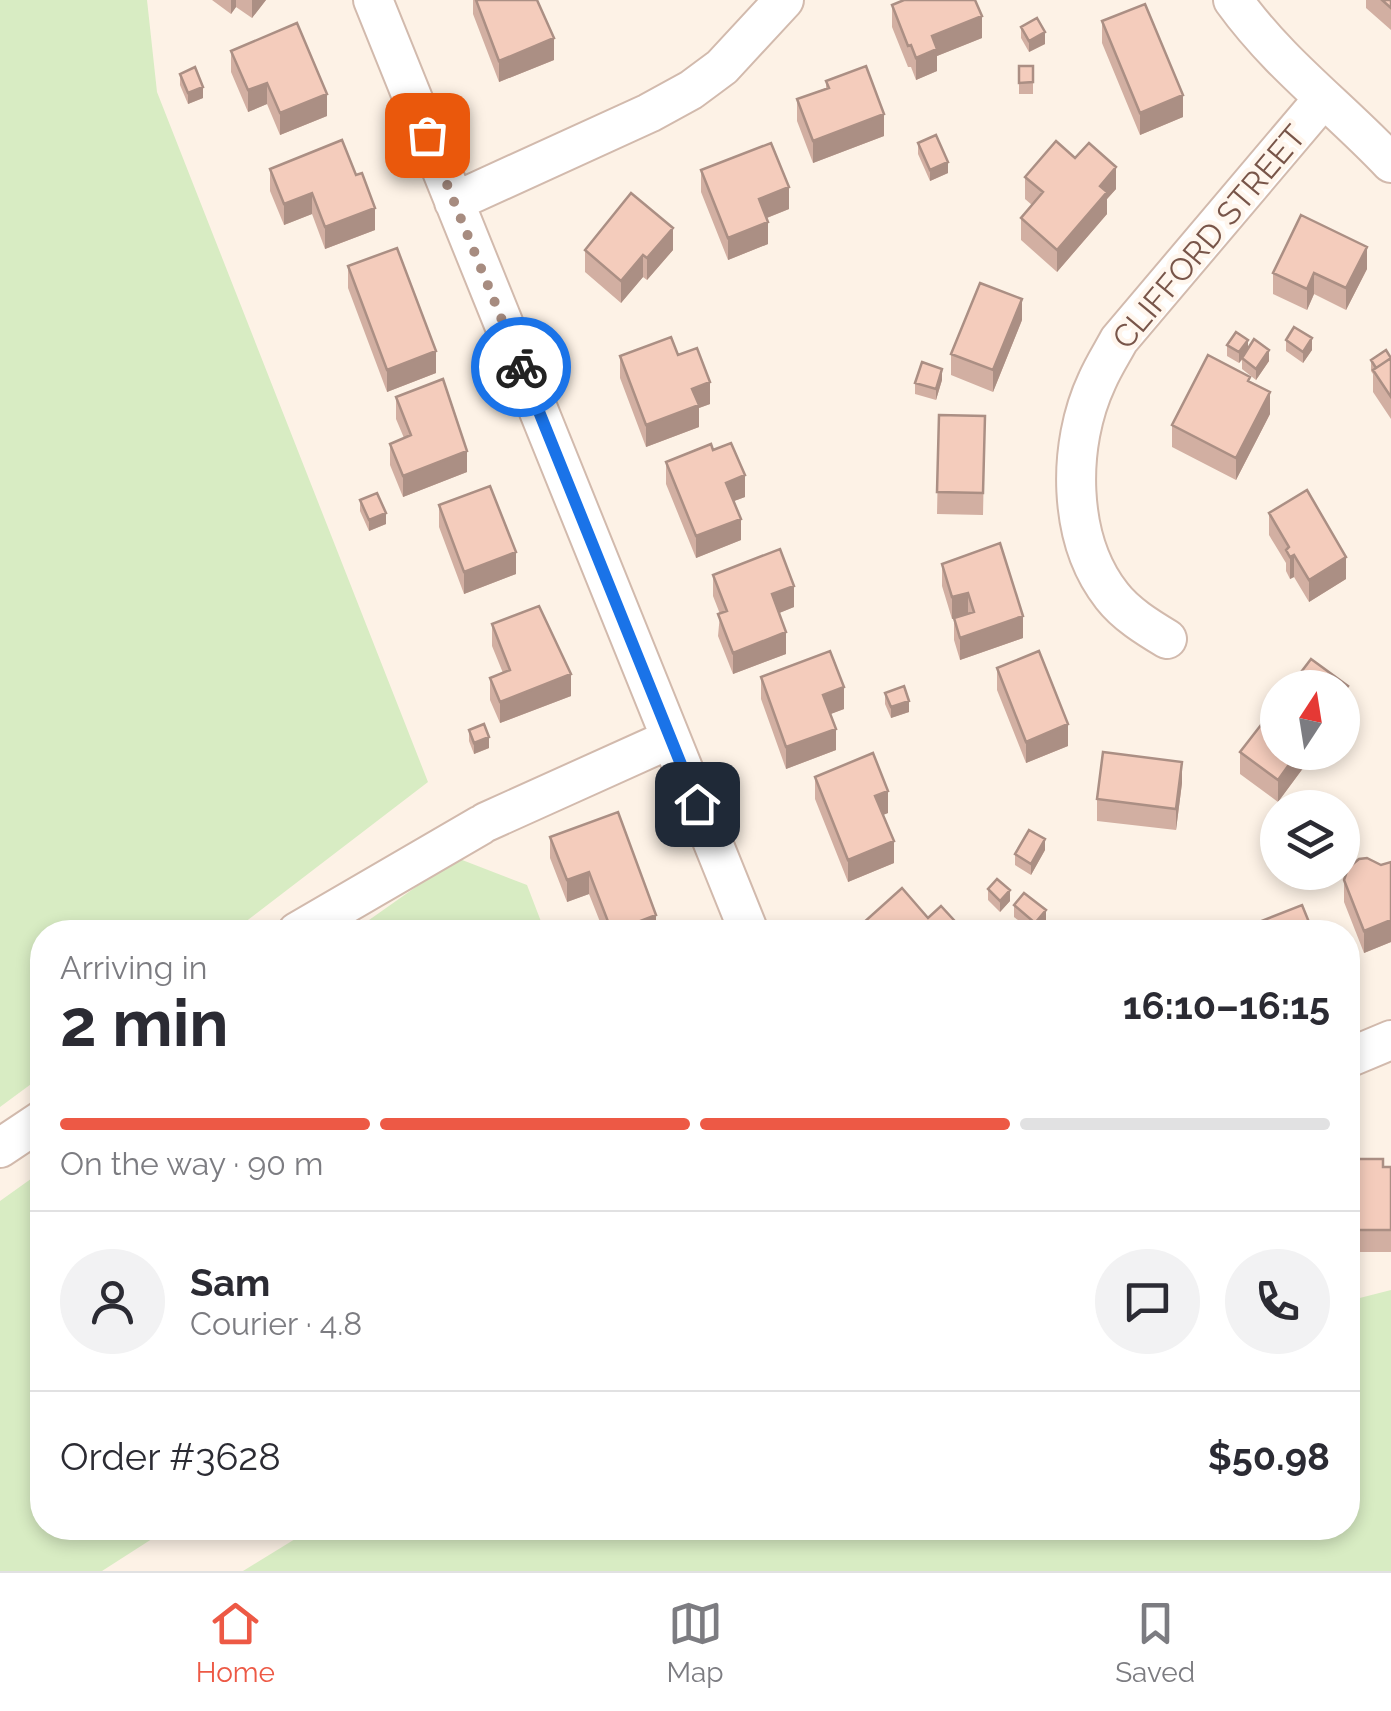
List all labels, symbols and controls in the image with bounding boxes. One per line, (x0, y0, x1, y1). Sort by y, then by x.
pin (385, 93, 470, 178)
icon: bag (400, 108, 455, 163)
street label: CLIFFORD STREET (1104, 118, 1313, 356)
courier (471, 317, 571, 417)
icon: bike (494, 340, 549, 395)
north arrow (1260, 670, 1360, 770)
map controls (1260, 670, 1360, 890)
pin (655, 762, 740, 847)
icon: home (670, 777, 725, 832)
button: layers (1260, 790, 1360, 890)
text: Arriving in (60, 949, 207, 986)
text: 16:10–16:15 (1123, 983, 1330, 1028)
text: 2 min (60, 985, 229, 1061)
text: On the way · 90 m (60, 1145, 323, 1182)
button: person (60, 1249, 165, 1354)
button: chat (1095, 1249, 1200, 1354)
button: phone (1225, 1249, 1330, 1354)
text: Sam (190, 1260, 270, 1305)
text: Courier · 4.8 (190, 1305, 362, 1342)
text: Order #3628 (60, 1434, 281, 1479)
text: $50.98 (1208, 1434, 1330, 1479)
tab: Home (196, 1596, 275, 1689)
tab: Map (667, 1596, 724, 1689)
tab: Saved (1115, 1596, 1195, 1689)

